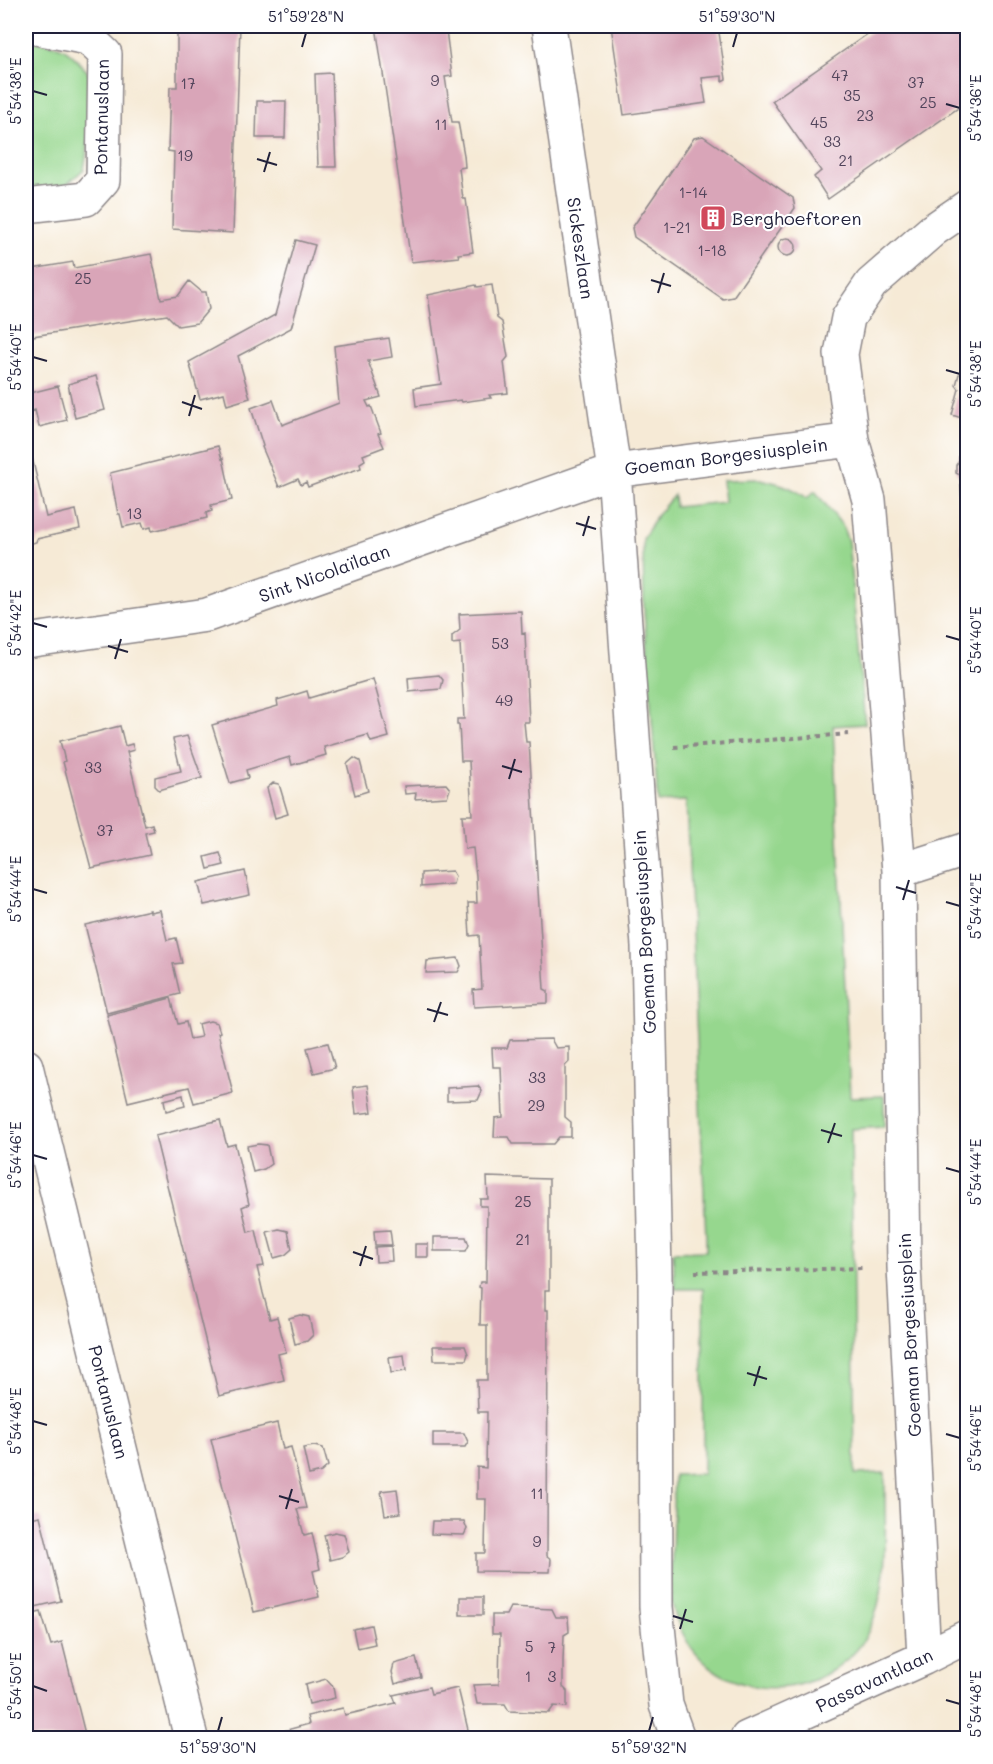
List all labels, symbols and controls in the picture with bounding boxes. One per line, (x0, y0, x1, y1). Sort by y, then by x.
text: 51°59'28"N (268, 6, 344, 26)
text: 51°59'30"N (699, 6, 775, 26)
text: 5°54'38"E (5, 57, 25, 125)
street label: Pontanuslaan (88, 59, 114, 175)
house number: 47 (831, 65, 849, 85)
house number: 9 (431, 70, 440, 90)
house number: 37 (907, 72, 925, 92)
house number: 17 (180, 73, 196, 93)
text: 5°54'36"E (965, 74, 985, 142)
house number: 35 (843, 85, 861, 105)
house number: 25 (919, 92, 937, 112)
house number: 23 (856, 105, 874, 125)
house number: 45 (810, 112, 828, 132)
house number: 11 (434, 114, 448, 134)
house number: 33 (823, 131, 841, 151)
house number: 19 (177, 145, 193, 165)
house number: 21 (838, 150, 854, 170)
house number: 1-14 (679, 182, 707, 202)
street label: Sickeszlaan (562, 196, 600, 300)
building icon: Berghoeftoren (698, 203, 728, 233)
place label: Berghoeftoren (732, 206, 862, 230)
house number: 1-21 (663, 217, 691, 237)
house number: 1-18 (698, 240, 726, 260)
house number: 25 (74, 268, 92, 288)
text: 5°54'40"E (5, 323, 25, 391)
text: 5°54'38"E (965, 340, 985, 408)
street label: Goeman Borgesiusplein (623, 432, 829, 480)
house number: 13 (126, 503, 142, 523)
street label: Sint Nicolaïlaan (255, 538, 393, 608)
text: 5°54'42"E (5, 589, 25, 656)
text: 5°54'40"E (965, 606, 985, 674)
house number: 53 (491, 633, 509, 653)
house number: 49 (495, 690, 513, 710)
house number: 33 (84, 757, 102, 777)
house number: 37 (96, 820, 114, 840)
street label: Goeman Borgesiusplein (627, 830, 661, 1034)
text: 5°54'44"E (5, 855, 25, 922)
text: 5°54'42"E (965, 872, 985, 939)
house number: 33 (528, 1067, 546, 1087)
house number: 29 (527, 1095, 545, 1115)
text: 5°54'46"E (5, 1121, 25, 1189)
text: 5°54'44"E (965, 1138, 985, 1205)
house number: 25 (514, 1191, 532, 1211)
house number: 21 (515, 1229, 531, 1249)
street label: Goeman Borgesiusplein (892, 1233, 926, 1437)
street label: Pontanuslaan (83, 1343, 135, 1461)
text: 5°54'48"E (5, 1387, 25, 1455)
text: 5°54'46"E (965, 1404, 985, 1472)
house number: 11 (530, 1483, 544, 1503)
house number: 9 (533, 1531, 542, 1551)
house number: 5 (525, 1636, 533, 1656)
house number: 7 (548, 1637, 556, 1657)
street label: Passavantlaan (812, 1642, 936, 1718)
text: 5°54'50"E (5, 1652, 25, 1720)
house number: 1 (525, 1666, 531, 1686)
house number: 3 (548, 1666, 557, 1686)
text: 5°54'48"E (965, 1670, 985, 1738)
text: 51°59'30"N (180, 1737, 256, 1757)
text: 51°59'32"N (611, 1737, 687, 1757)

